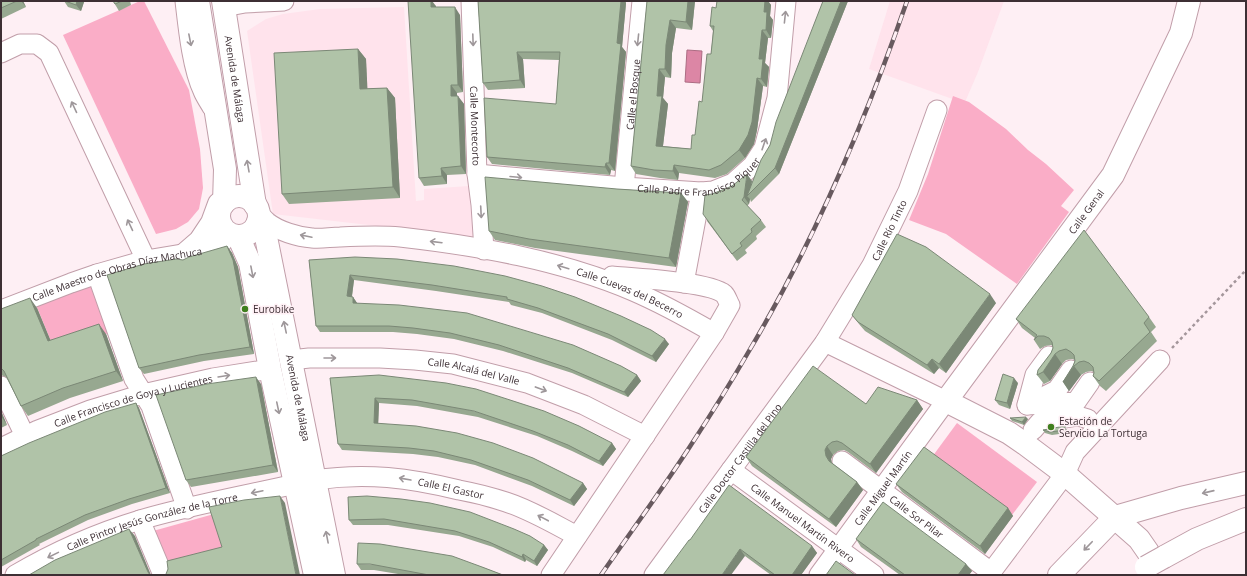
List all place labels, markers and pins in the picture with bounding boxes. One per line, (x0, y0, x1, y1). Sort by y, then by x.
place label: Eurobike (253, 302, 295, 316)
marker: Eurobike (240, 304, 250, 314)
place label: Estación de Servicio La Tortuga (1059, 414, 1147, 440)
marker: Estación de Servicio La Tortuga (1046, 422, 1056, 432)

